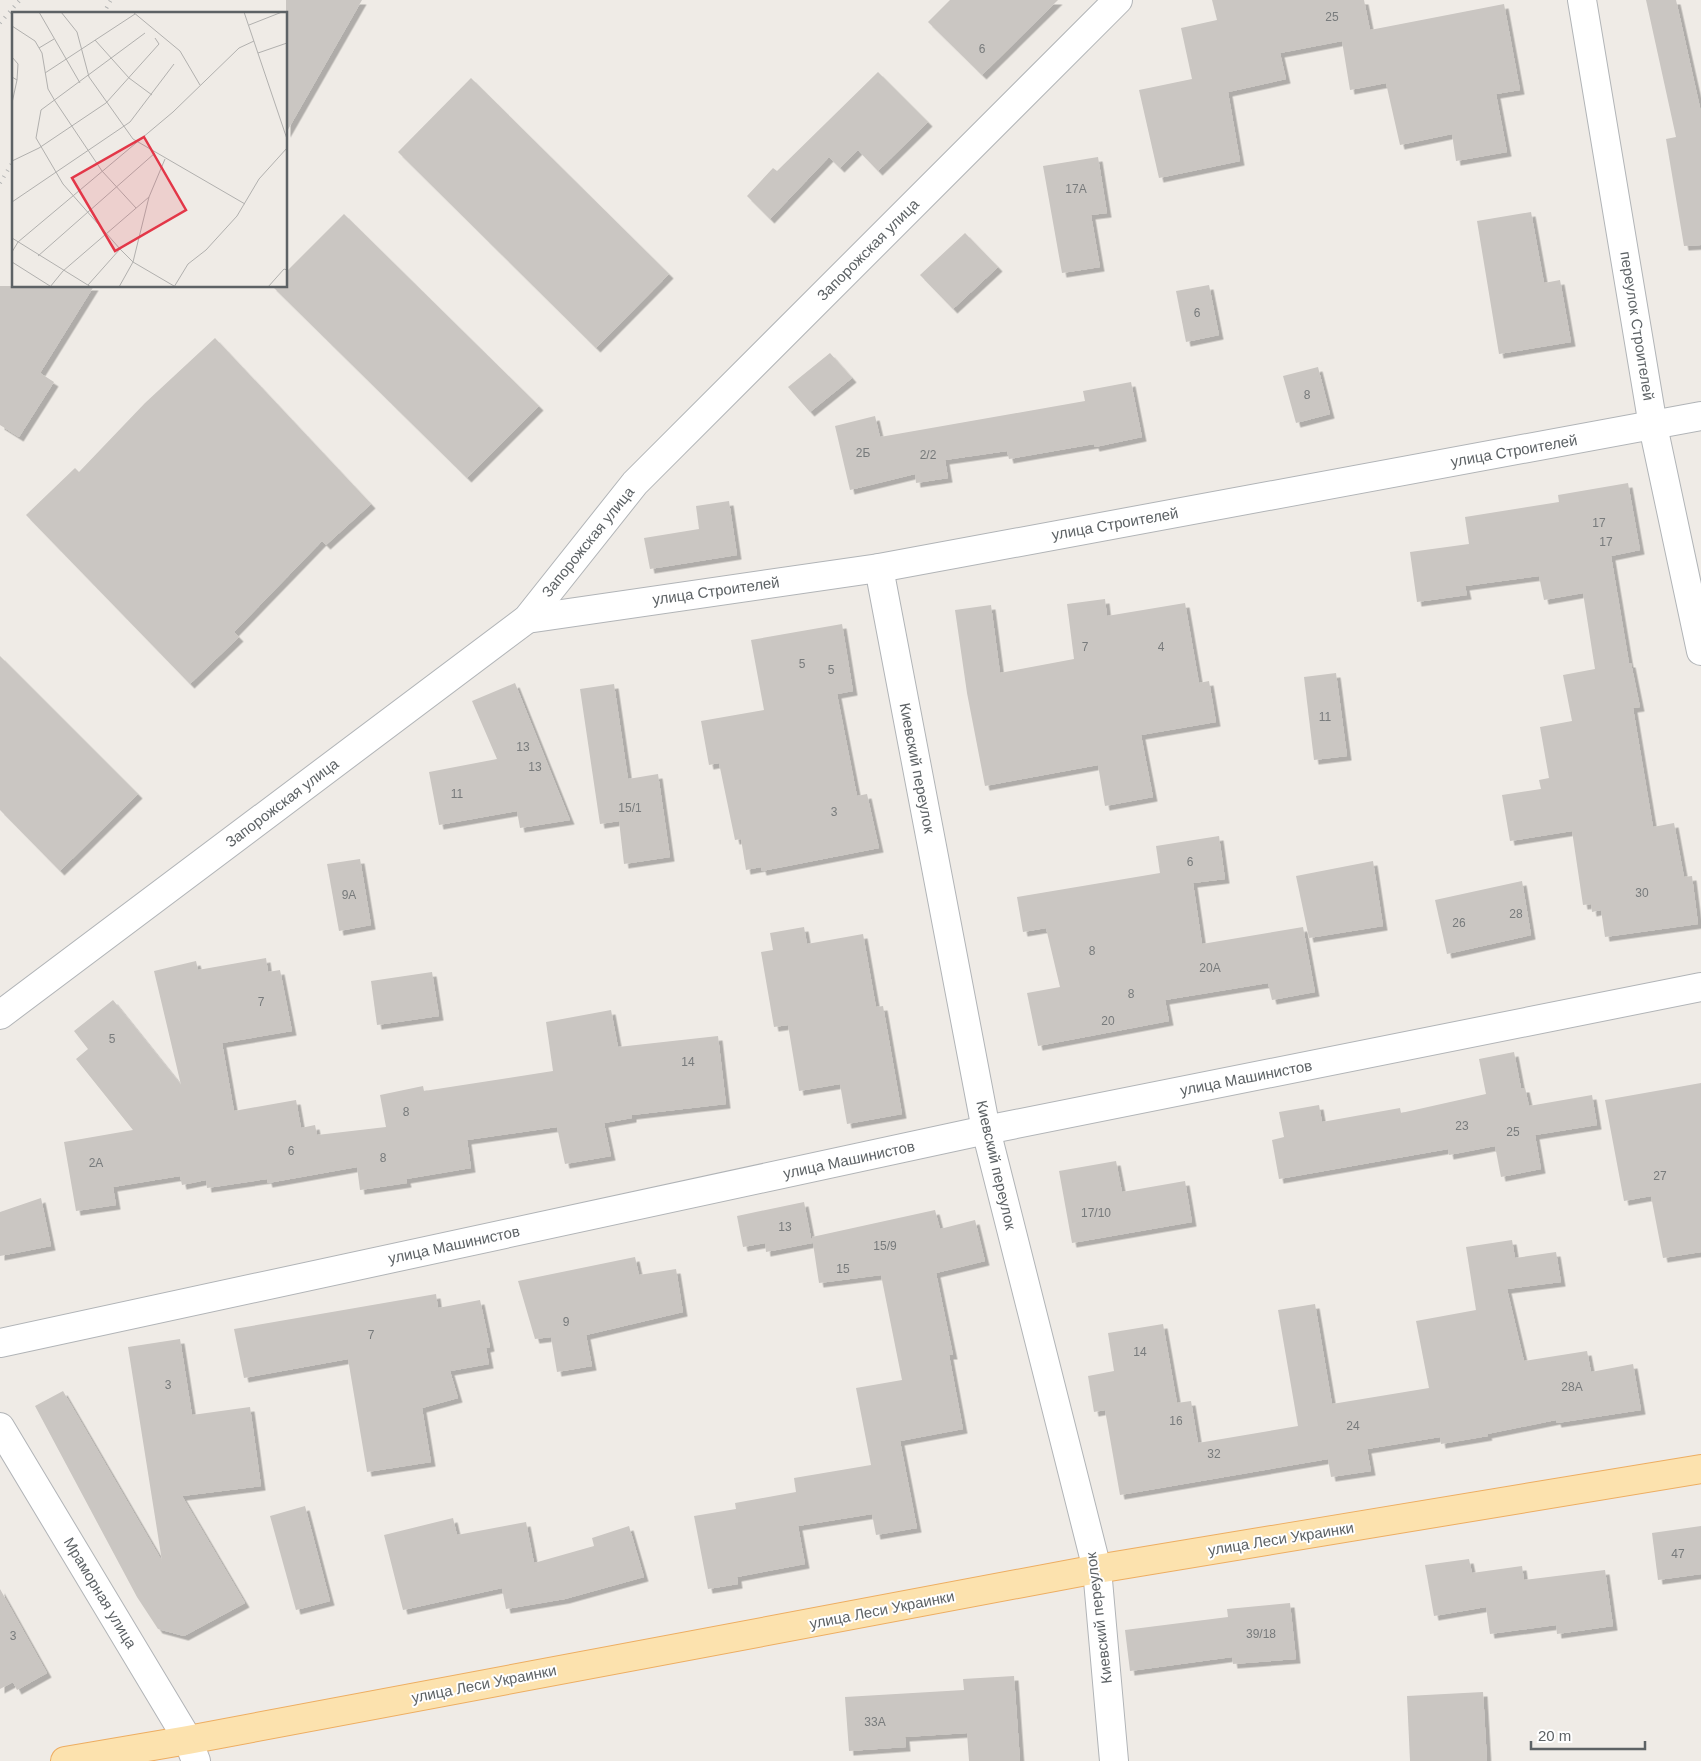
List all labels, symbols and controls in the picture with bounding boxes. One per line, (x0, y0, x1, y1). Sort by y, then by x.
house number: 25 (1325, 10, 1339, 24)
inset map (12, 12, 288, 288)
house number: 6 (979, 42, 986, 56)
house number: 17А (1065, 182, 1087, 196)
street label: Запорожская улица (813, 195, 922, 304)
street label: переулок Строителей (1617, 250, 1658, 402)
house number: 6 (1194, 306, 1201, 320)
house number: 8 (1304, 388, 1311, 402)
street label: улица Строителей (1449, 431, 1579, 470)
house number: 2Б (856, 446, 870, 460)
house number: 2/2 (920, 448, 937, 462)
street label: Запорожская улица (538, 483, 638, 600)
street label: улица Строителей (1050, 504, 1180, 543)
house number: 17 (1592, 516, 1606, 530)
house number: 17 (1599, 535, 1613, 549)
street label: улица Строителей (651, 573, 781, 608)
house number: 7 (1082, 640, 1089, 654)
house number: 4 (1158, 640, 1165, 654)
house number: 5 (799, 657, 806, 671)
house number: 5 (828, 663, 835, 677)
street label: Киевский переулок (897, 701, 939, 835)
house number: 11 (1319, 710, 1332, 724)
house number: 13 (516, 740, 530, 754)
street label: Запорожская улица (222, 754, 342, 851)
house number: 13 (528, 760, 542, 774)
house number: 11 (451, 787, 464, 801)
house number: 15/1 (618, 801, 642, 815)
house number: 3 (831, 805, 838, 819)
house number: 6 (1187, 855, 1194, 869)
house number: 30 (1635, 886, 1649, 900)
house number: 9А (342, 888, 356, 902)
house number: 28 (1509, 907, 1523, 921)
house number: 26 (1452, 916, 1466, 930)
house number: 8 (1089, 944, 1096, 958)
house number: 20А (1199, 961, 1221, 975)
house number: 8 (1128, 987, 1135, 1001)
house number: 7 (258, 995, 265, 1009)
house number: 20 (1101, 1014, 1115, 1028)
house number: 5 (109, 1032, 116, 1046)
house number: 14 (681, 1055, 695, 1069)
street label: улица Машинистов (1179, 1056, 1313, 1099)
street label: Киевский переулок (973, 1099, 1020, 1232)
house number: 8 (403, 1105, 410, 1119)
house number: 23 (1455, 1119, 1469, 1133)
house number: 25 (1506, 1125, 1520, 1139)
street label: улица Машинистов (782, 1137, 916, 1182)
house number: 6 (288, 1144, 295, 1158)
house number: 8 (380, 1151, 387, 1165)
house number: 2А (89, 1156, 103, 1170)
house number: 27 (1653, 1169, 1667, 1183)
house number: 17/10 (1081, 1206, 1111, 1220)
house number: 13 (778, 1220, 792, 1234)
street label: улица Машинистов (387, 1222, 521, 1267)
house number: 15/9 (873, 1239, 897, 1253)
house number: 15 (836, 1262, 850, 1276)
house number: 9 (563, 1315, 570, 1329)
house number: 7 (368, 1328, 375, 1342)
house number: 14 (1133, 1345, 1147, 1359)
house number: 3 (165, 1378, 172, 1392)
house number: 28А (1561, 1380, 1583, 1394)
house number: 16 (1169, 1414, 1183, 1428)
house number: 24 (1346, 1419, 1360, 1433)
house number: 32 (1207, 1447, 1221, 1461)
street label: улица Леси Украинки (1207, 1519, 1355, 1558)
street label: Мраморная улица (61, 1534, 141, 1652)
house number: 47 (1671, 1547, 1685, 1561)
street label: Киевский переулок (1082, 1551, 1115, 1685)
street label: улица Леси Украинки (808, 1587, 956, 1632)
house number: 39/18 (1246, 1627, 1276, 1641)
house number: 3 (10, 1629, 17, 1643)
street label: улица Леси Украинки (410, 1661, 558, 1706)
house number: 33А (864, 1715, 886, 1729)
scale bar (1531, 1718, 1645, 1750)
text: 20 m (1538, 1727, 1571, 1744)

